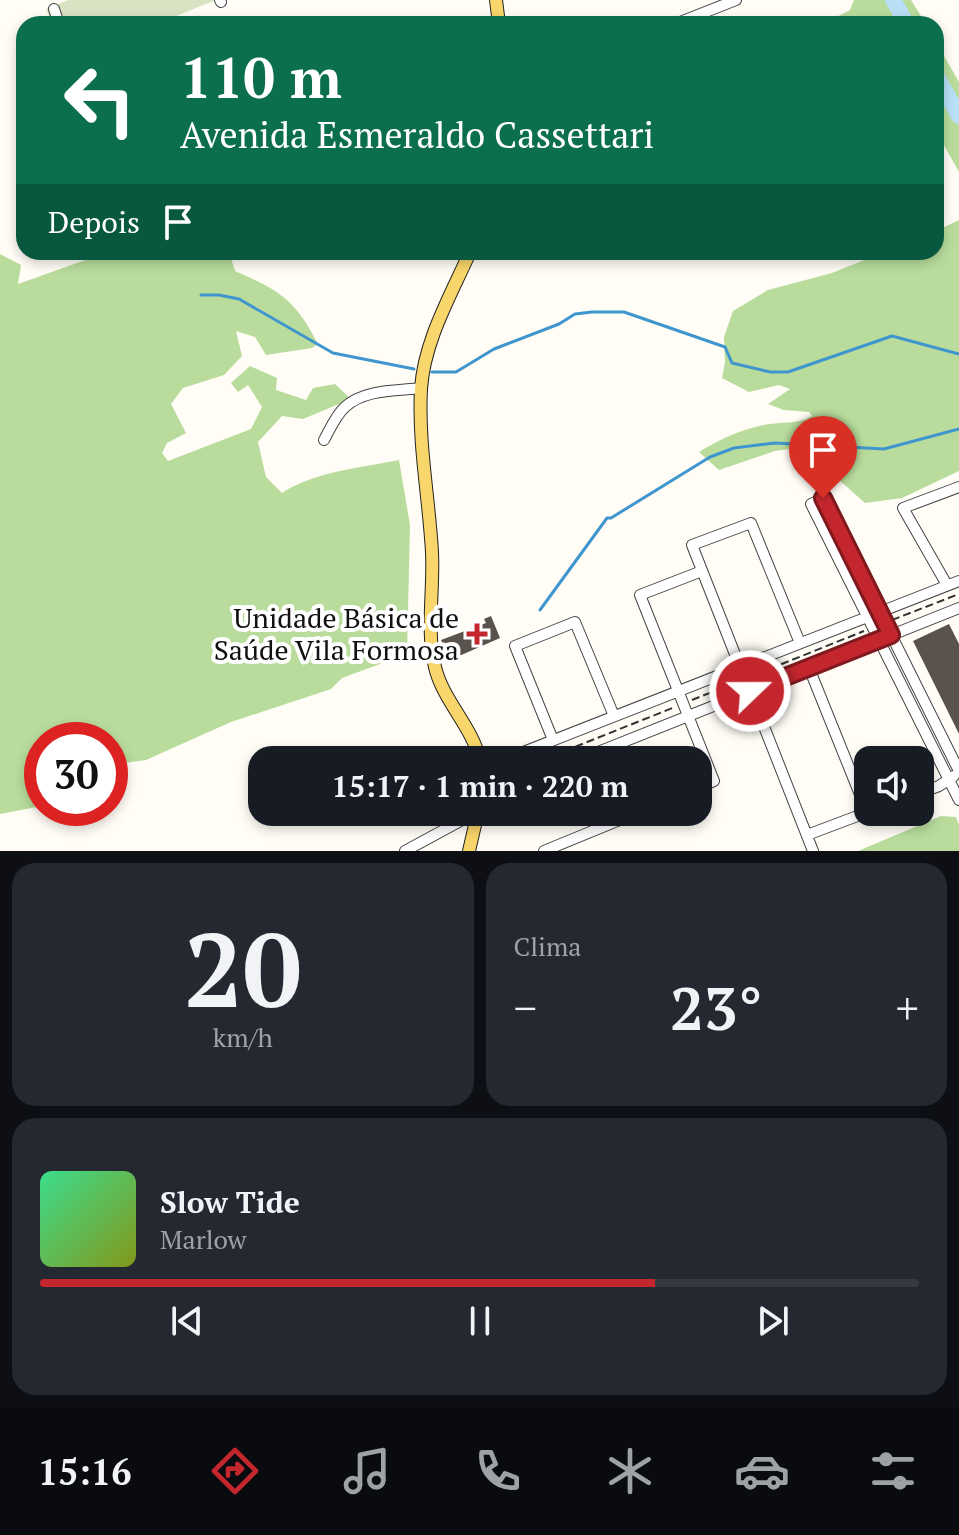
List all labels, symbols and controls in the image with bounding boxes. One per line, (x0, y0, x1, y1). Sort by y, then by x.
text: 110 m (180, 40, 342, 114)
icon: left (48, 48, 152, 152)
text: Avenida Esmeraldo Cassettari (180, 111, 654, 158)
icon: arrive (156, 200, 200, 244)
text: Depois (48, 202, 140, 242)
pin (789, 416, 857, 498)
icon: arrive (801, 428, 845, 472)
place label: Unidade Básica de Saúde Vila Formosa (214, 599, 459, 668)
marker: Unidade Básica de Saúde Vila Formosa (466, 623, 488, 645)
position arrow (708, 649, 792, 733)
speed limit sign: 30 (24, 722, 128, 826)
map controls (854, 746, 934, 826)
button: sound (854, 746, 934, 826)
text: 15:17 · 1 min · 220 m (332, 766, 628, 806)
text: 20 (184, 899, 302, 1037)
text: Clima (514, 929, 581, 963)
text: 23° (670, 968, 763, 1047)
text: − (514, 978, 537, 1037)
text: + (896, 978, 919, 1037)
text: km/h (213, 1020, 273, 1054)
text: Slow Tide (160, 1182, 300, 1222)
text: Marlow (160, 1222, 246, 1256)
icon: previous (165, 1299, 209, 1343)
icon: pause (458, 1299, 502, 1343)
icon: next (751, 1299, 795, 1343)
icon: directions (207, 1443, 263, 1499)
icon: music (339, 1443, 395, 1499)
icon: phone (470, 1443, 526, 1499)
icon: climate (602, 1443, 658, 1499)
icon: car (734, 1443, 790, 1499)
icon: filters (865, 1443, 921, 1499)
text: 15:16 (38, 1448, 132, 1495)

